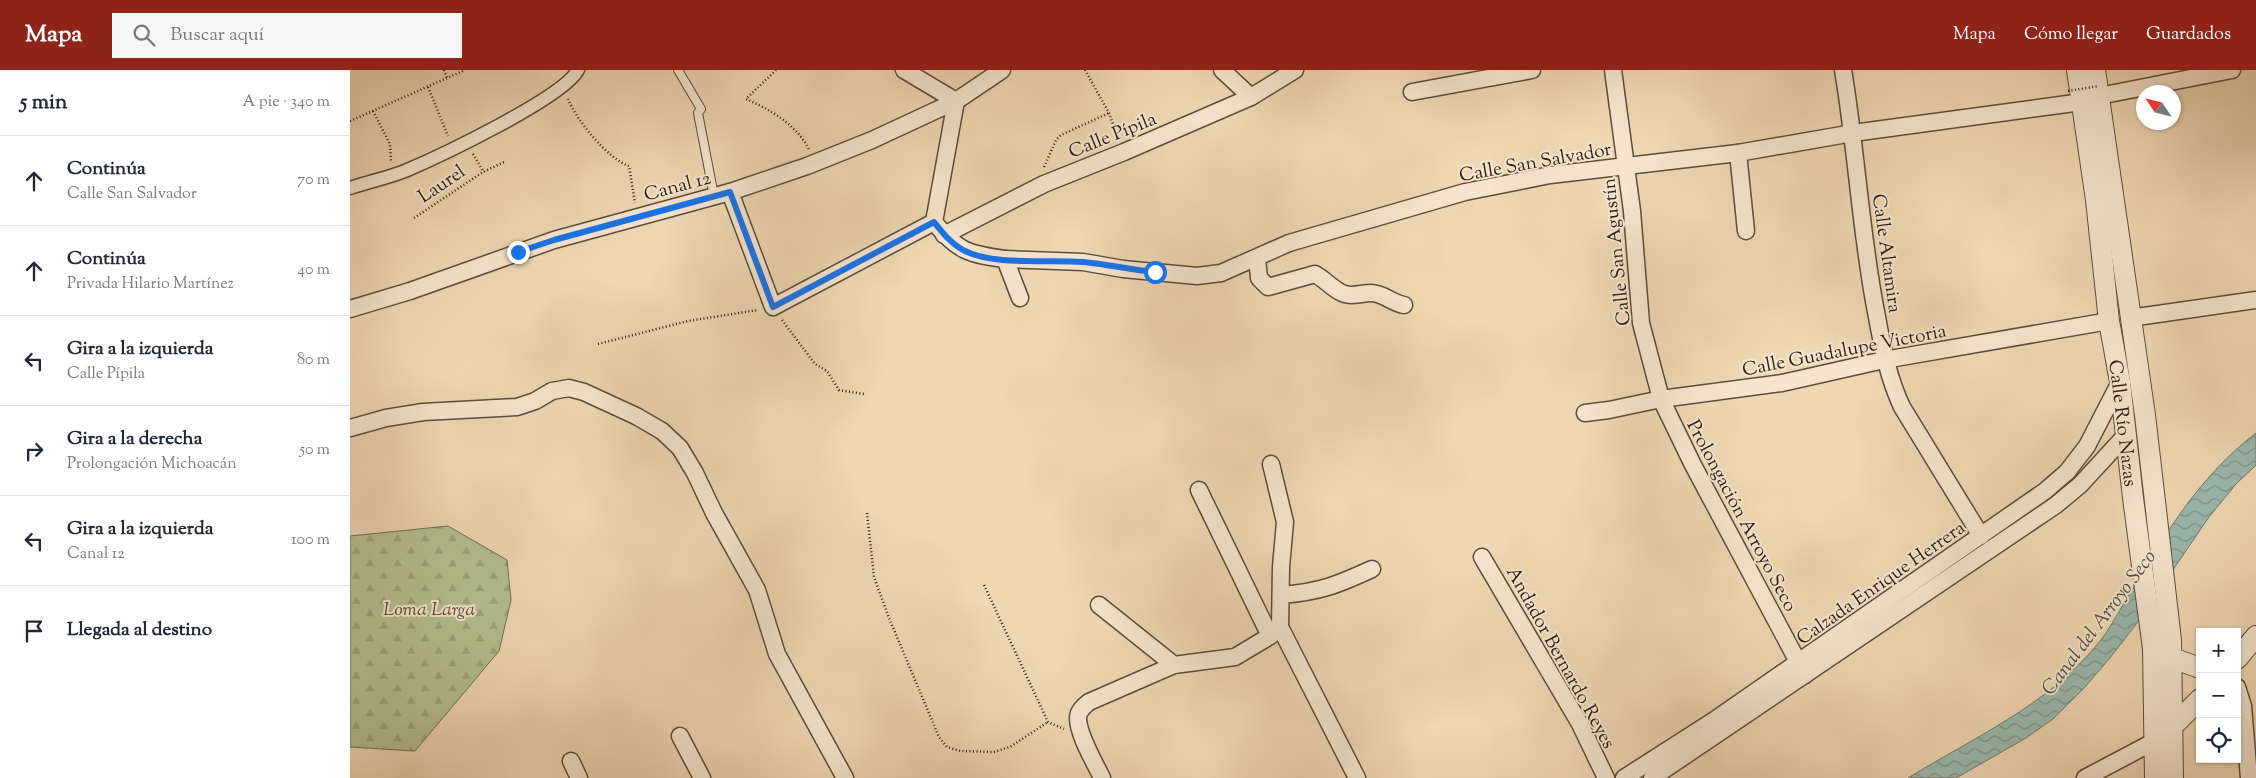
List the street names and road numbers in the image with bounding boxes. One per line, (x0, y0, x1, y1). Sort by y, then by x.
street label: Calle Pípila (1065, 106, 1161, 166)
street label: Calle San Salvador (1457, 137, 1614, 190)
street label: Laurel (413, 159, 472, 211)
street label: Canal 12 (641, 165, 714, 209)
street label: Calle San Agustín (1596, 177, 1639, 327)
street label: Calle Altamira (1864, 192, 1907, 315)
street label: Calle Guadalupe Victoria (1740, 318, 1949, 384)
street label: Calle Río Nazas (2100, 358, 2143, 488)
street label: Prolongación Arroyo Seco (1679, 416, 1803, 617)
street label: Calzada Enrique Herrera (1792, 515, 1971, 653)
street label: Andador Bernardo Reyes (1498, 562, 1621, 754)

